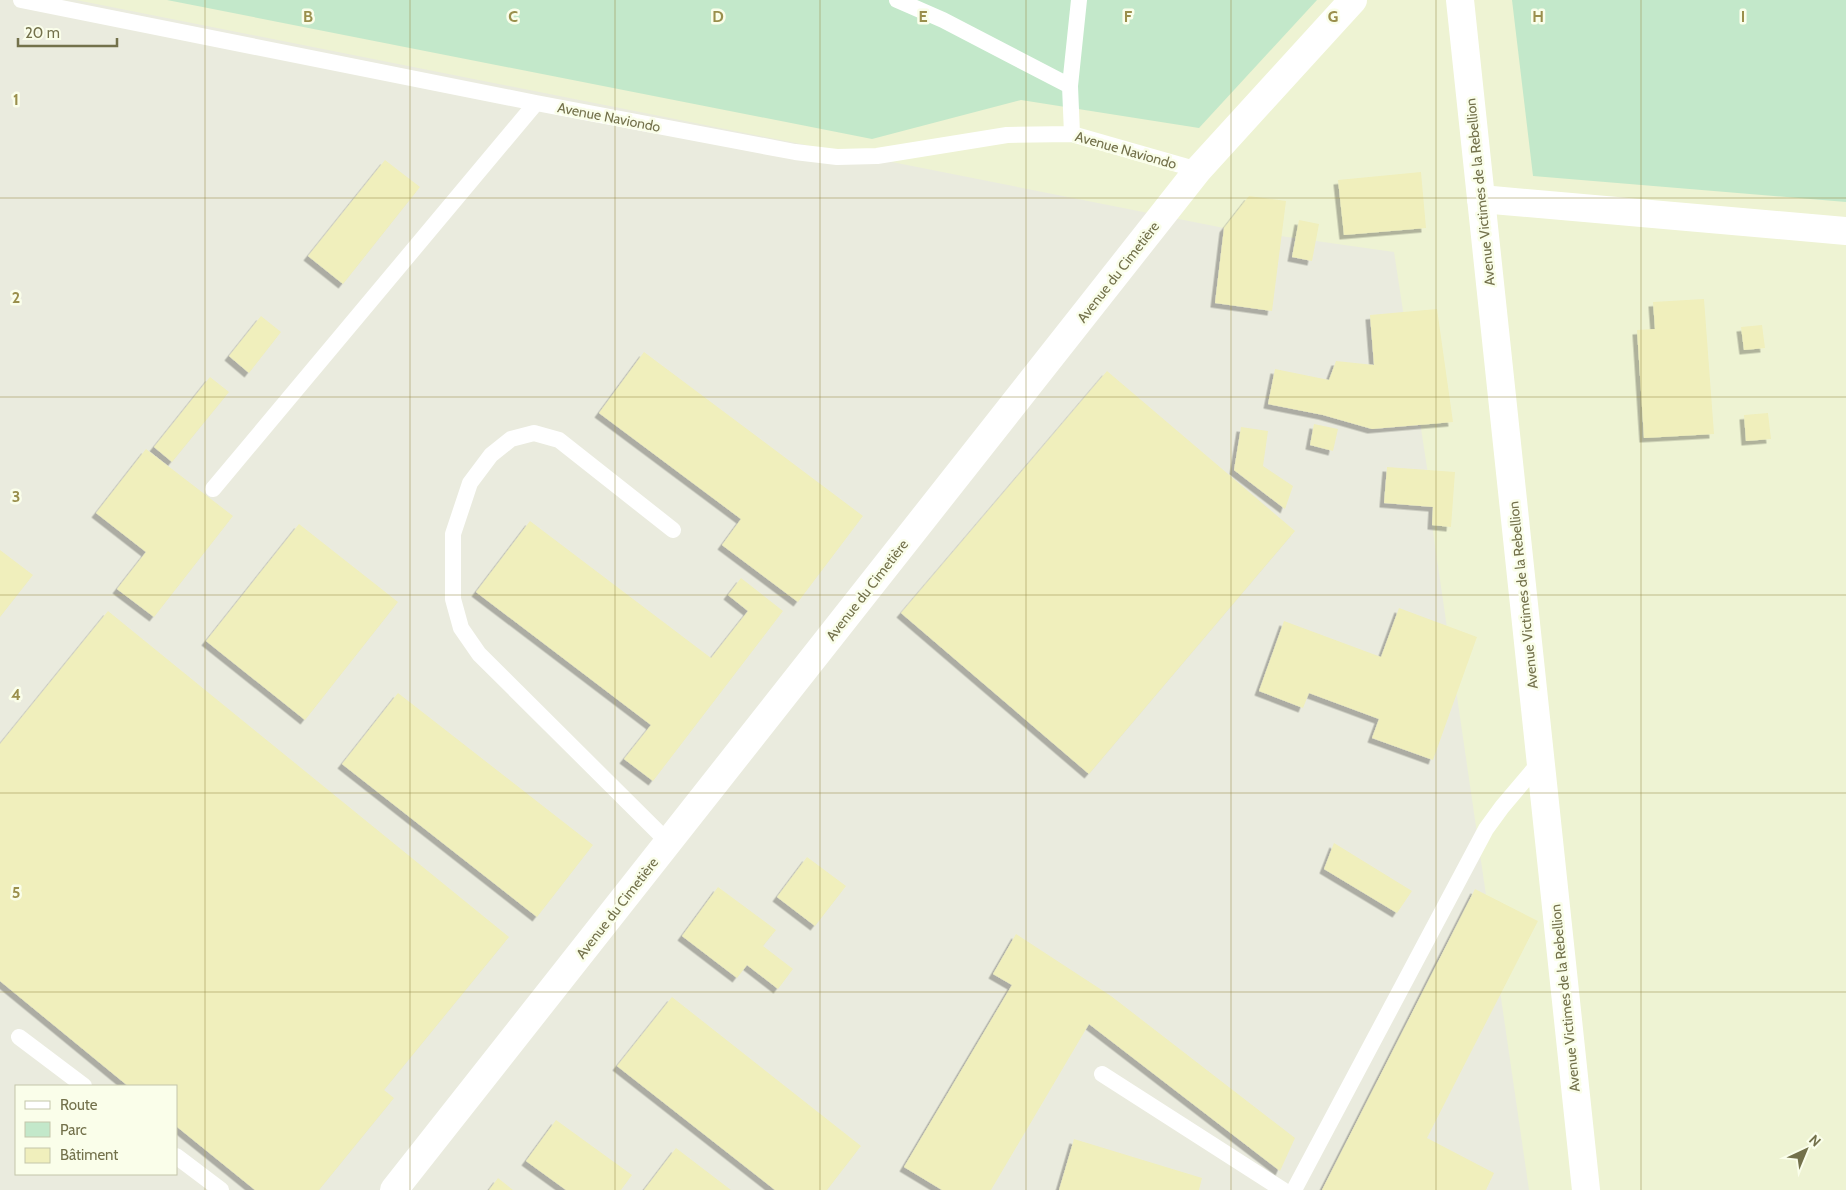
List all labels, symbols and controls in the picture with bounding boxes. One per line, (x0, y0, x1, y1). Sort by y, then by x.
text: B (303, 7, 313, 26)
text: C (508, 7, 518, 26)
text: D (712, 7, 724, 26)
text: E (918, 7, 928, 26)
text: F (1124, 7, 1133, 26)
text: G (1328, 7, 1338, 26)
text: H (1532, 7, 1544, 26)
text: I (1741, 7, 1745, 26)
scale bar (18, 15, 116, 47)
text: 20 m (25, 24, 60, 42)
text: 1 (13, 90, 19, 109)
street label: Avenue Victimes de la Rebellion (1461, 97, 1499, 287)
street label: Avenue Naviondo (556, 98, 662, 136)
street label: Avenue Naviondo (1073, 127, 1179, 173)
street label: Avenue du Cimetière (1073, 218, 1163, 326)
text: 2 (12, 288, 20, 307)
text: 3 (12, 487, 20, 506)
street label: Avenue Victimes de la Rebellion (1504, 500, 1542, 690)
street label: Avenue du Cimetière (822, 536, 912, 644)
text: 4 (11, 685, 21, 704)
street label: Avenue du Cimetière (572, 854, 662, 962)
text: 5 (12, 883, 20, 902)
street label: Avenue Victimes de la Rebellion (1546, 903, 1584, 1093)
legend (15, 1085, 178, 1175)
text: Route (60, 1096, 98, 1114)
text: Parc (60, 1121, 87, 1139)
north arrow (1781, 1125, 1831, 1175)
text: N (1805, 1131, 1825, 1151)
text: Bâtiment (60, 1146, 118, 1164)

